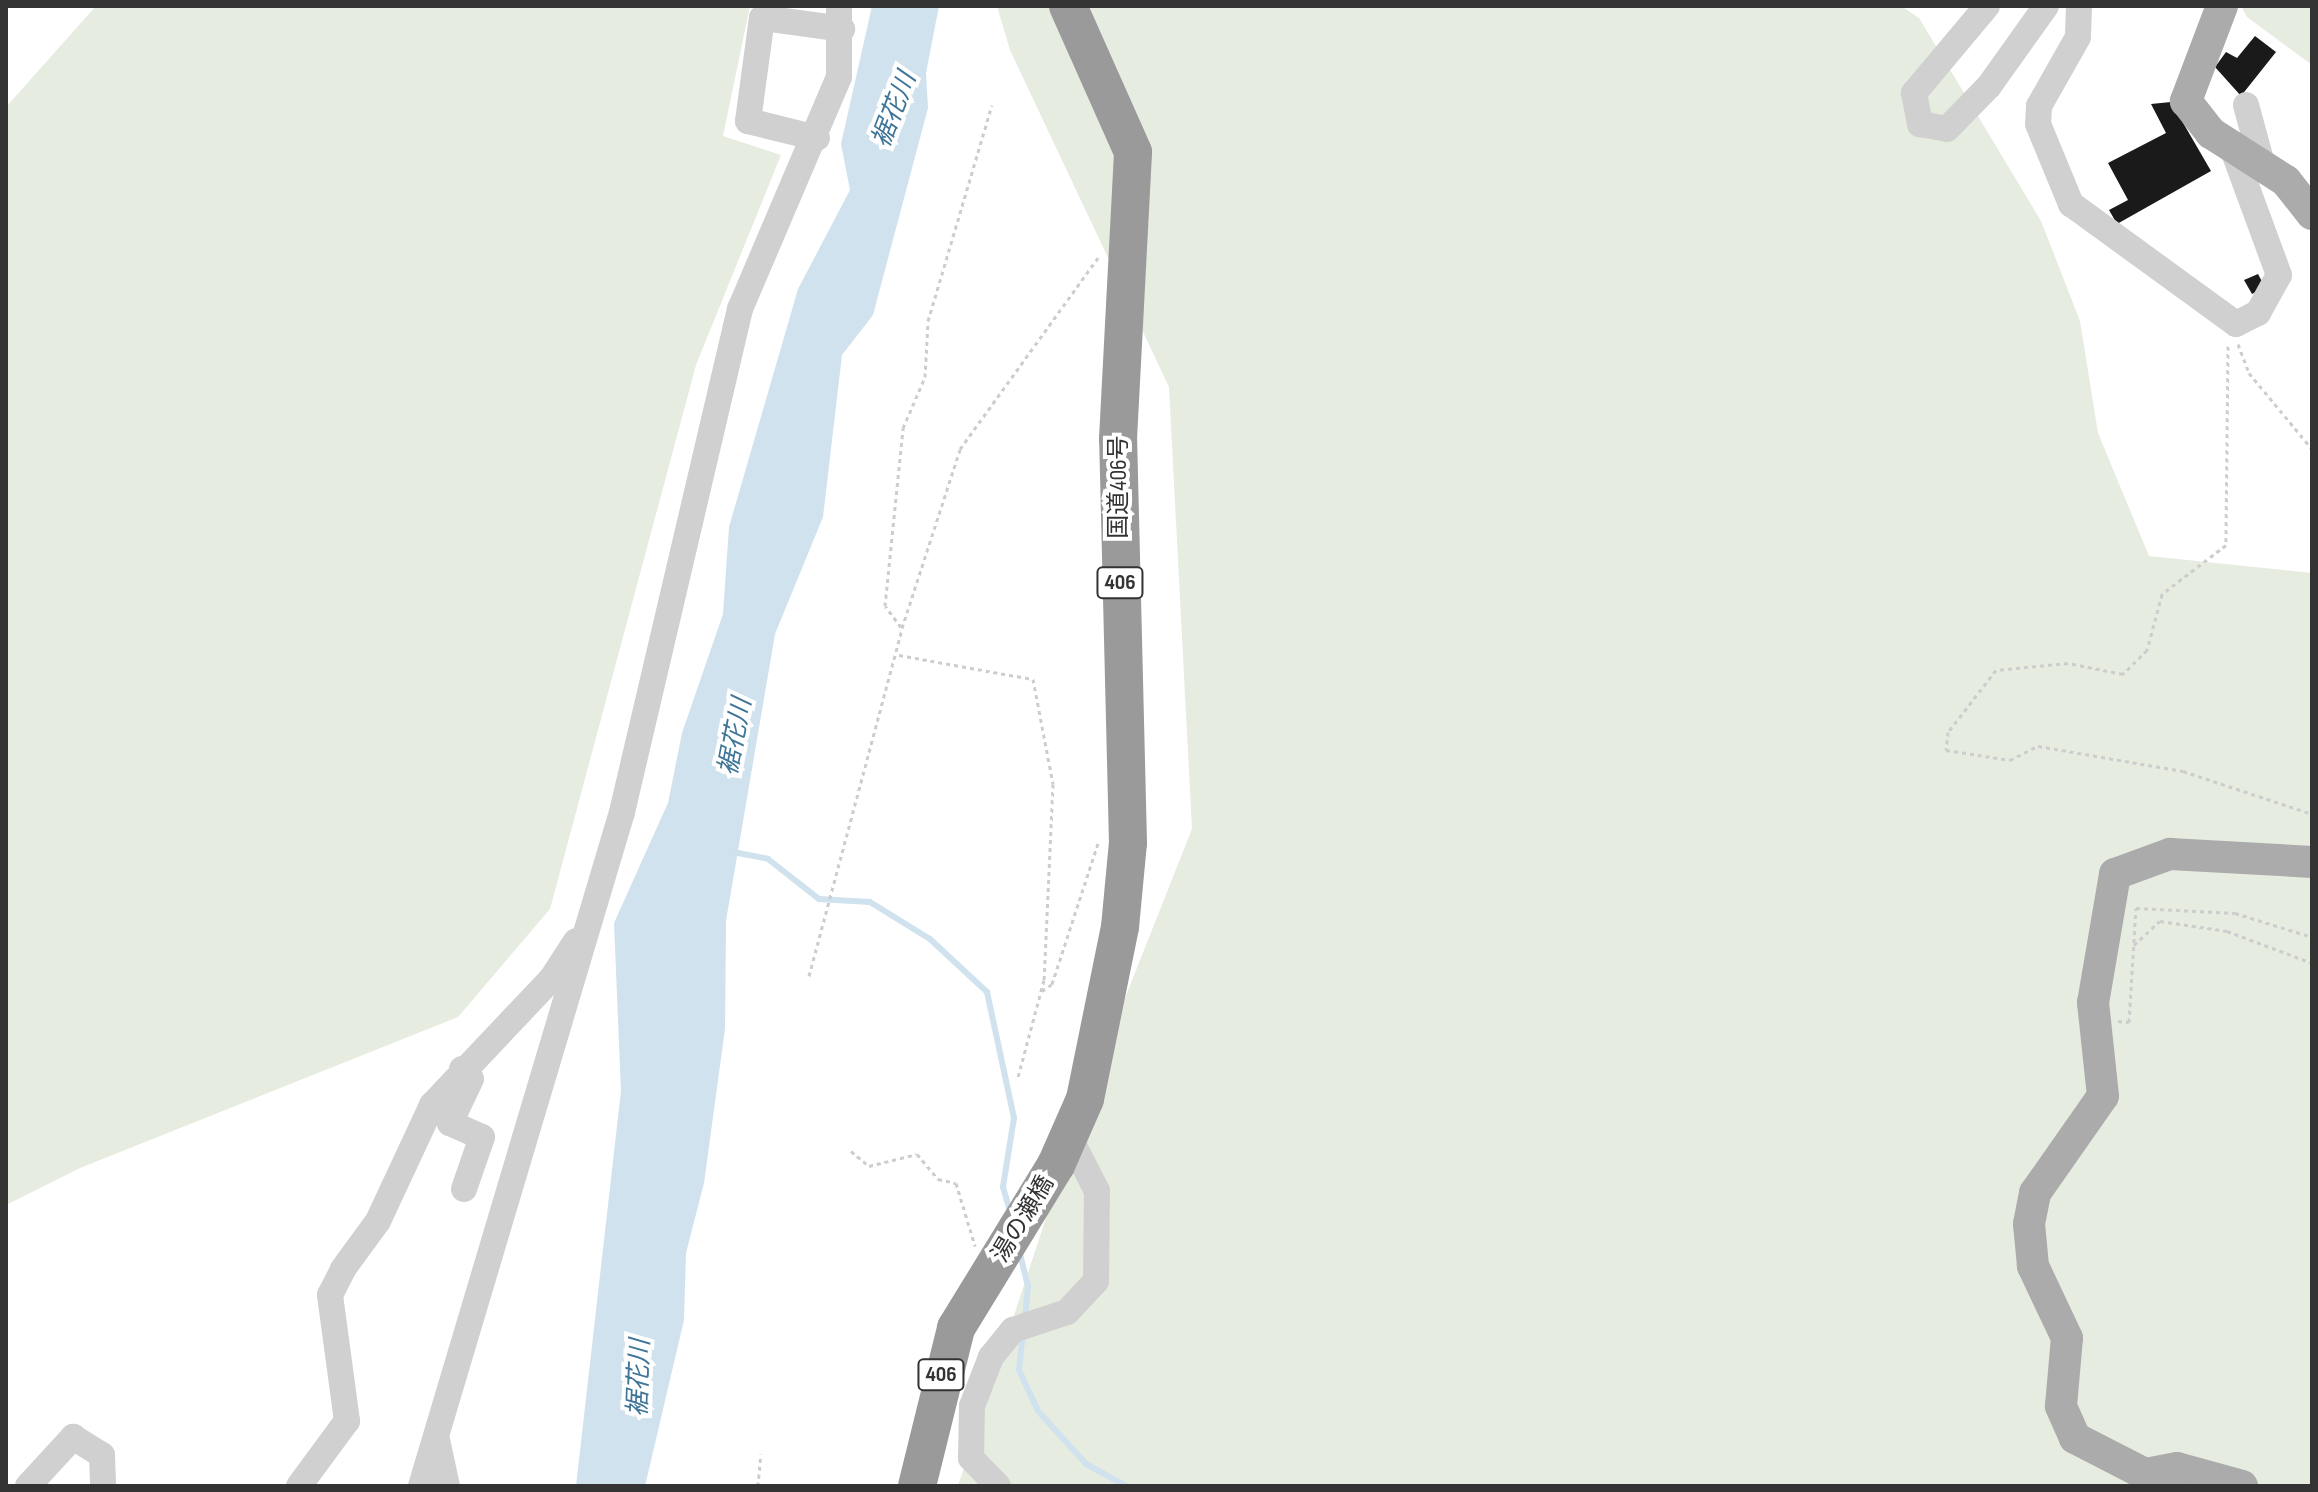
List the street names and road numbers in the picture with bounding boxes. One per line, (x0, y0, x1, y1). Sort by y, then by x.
street label: 国道406号 (1105, 435, 1133, 539)
road number: 406 (1096, 565, 1144, 601)
street label: 湯の瀬橋 (986, 1170, 1060, 1268)
road number: 406 (917, 1357, 965, 1393)

